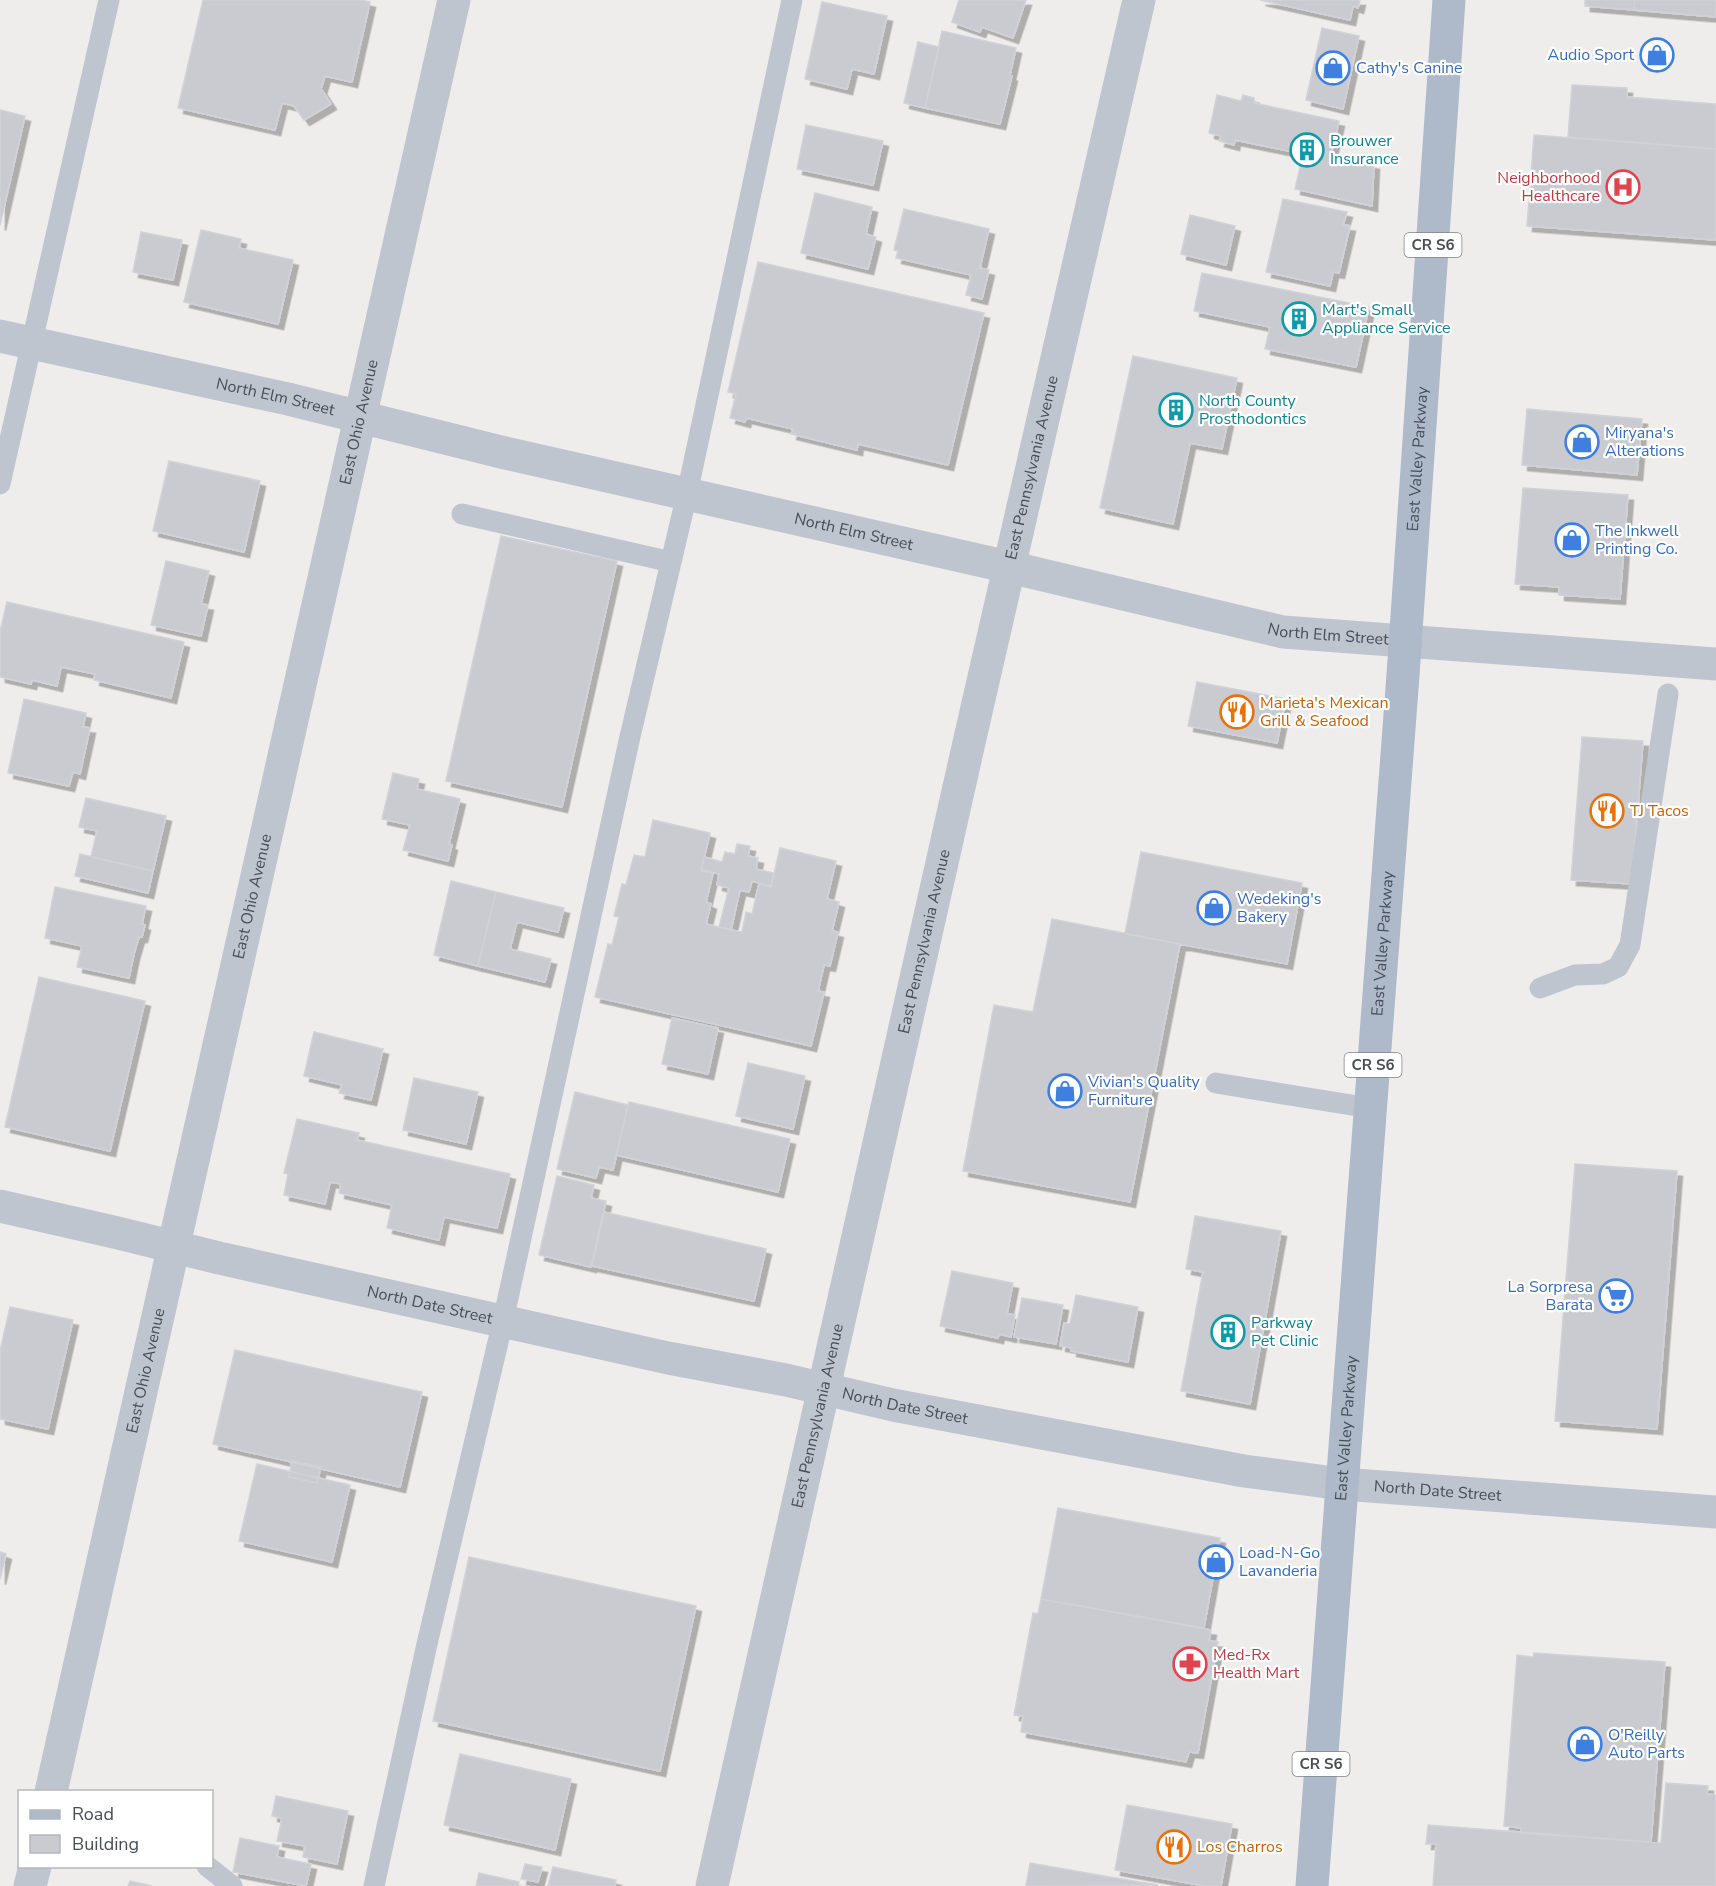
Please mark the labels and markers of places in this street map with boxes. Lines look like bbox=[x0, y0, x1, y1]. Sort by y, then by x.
shop icon: Audio Sport bbox=[1639, 37, 1675, 73]
place label: Audio Sport bbox=[1547, 44, 1634, 66]
shop icon: Cathy's Canine bbox=[1315, 50, 1351, 86]
place label: Cathy's Canine bbox=[1356, 57, 1463, 79]
place label: Brouwer Insurance bbox=[1330, 130, 1399, 170]
building icon: Brouwer Insurance bbox=[1289, 132, 1325, 168]
place label: Neighborhood Healthcare bbox=[1497, 167, 1600, 207]
hospital icon: Neighborhood Healthcare bbox=[1605, 169, 1641, 205]
place label: Mart's Small Appliance Service bbox=[1322, 299, 1450, 339]
building icon: Mart's Small Appliance Service bbox=[1281, 301, 1317, 337]
place label: North County Prosthodontics bbox=[1199, 390, 1306, 430]
building icon: North County Prosthodontics bbox=[1158, 392, 1194, 428]
place label: Miryana's Alterations bbox=[1605, 422, 1684, 462]
shop icon: Miryana's Alterations bbox=[1564, 424, 1600, 460]
place label: The Inkwell Printing Co. bbox=[1595, 520, 1679, 560]
shop icon: The Inkwell Printing Co. bbox=[1554, 522, 1590, 558]
place label: Marieta's Mexican Grill & Seafood bbox=[1260, 692, 1389, 732]
restaurant icon: Marieta's Mexican Grill & Seafood bbox=[1219, 694, 1255, 730]
restaurant icon: TJ Tacos bbox=[1589, 793, 1625, 829]
place label: TJ Tacos bbox=[1630, 800, 1689, 822]
place label: Wedeking's Bakery bbox=[1237, 888, 1321, 928]
shop icon: Wedeking's Bakery bbox=[1196, 890, 1232, 926]
place label: Vivian's Quality Furniture bbox=[1087, 1071, 1200, 1111]
shop icon: Vivian's Quality Furniture bbox=[1047, 1073, 1083, 1109]
place label: La Sorpresa Barata bbox=[1508, 1276, 1593, 1316]
supermarket icon: La Sorpresa Barata bbox=[1598, 1278, 1634, 1314]
place label: Parkway Pet Clinic bbox=[1251, 1312, 1319, 1352]
building icon: Parkway Pet Clinic bbox=[1210, 1314, 1246, 1350]
place label: Load-N-Go Lavanderia bbox=[1239, 1542, 1320, 1582]
shop icon: Load-N-Go Lavanderia bbox=[1198, 1544, 1234, 1580]
place label: Med-Rx Health Mart bbox=[1213, 1644, 1300, 1684]
pharmacy icon: Med-Rx Health Mart bbox=[1172, 1646, 1208, 1682]
place label: O'Reilly Auto Parts bbox=[1608, 1724, 1685, 1764]
shop icon: O'Reilly Auto Parts bbox=[1567, 1726, 1603, 1762]
restaurant icon: Los Charros bbox=[1156, 1829, 1192, 1865]
place label: Los Charros bbox=[1197, 1836, 1283, 1858]

